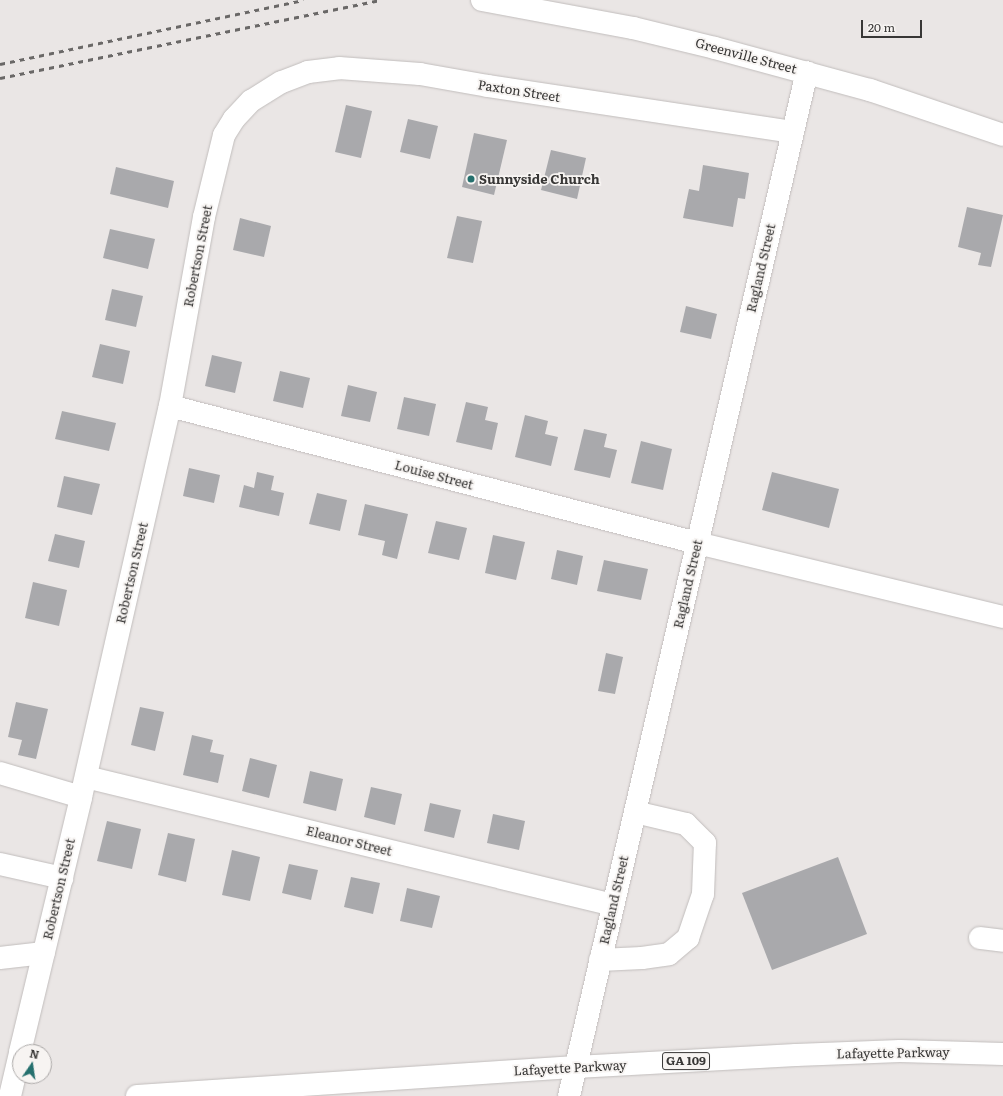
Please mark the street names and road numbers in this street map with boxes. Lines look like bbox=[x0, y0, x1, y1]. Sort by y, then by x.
street label: Greenville Street bbox=[694, 35, 798, 77]
street label: Paxton Street bbox=[477, 77, 561, 105]
street label: Robertson Street bbox=[180, 204, 216, 308]
street label: Ragland Street bbox=[743, 222, 779, 314]
street label: Louise Street bbox=[393, 457, 475, 493]
street label: Robertson Street bbox=[113, 521, 151, 625]
street label: Ragland Street bbox=[670, 538, 706, 630]
street label: Eleanor Street bbox=[304, 823, 394, 859]
street label: Robertson Street bbox=[40, 837, 78, 941]
street label: Ragland Street bbox=[596, 854, 632, 946]
street label: Lafayette Parkway bbox=[836, 1044, 950, 1062]
road number: GA 109 bbox=[662, 1051, 710, 1071]
street label: Lafayette Parkway bbox=[513, 1057, 627, 1079]

